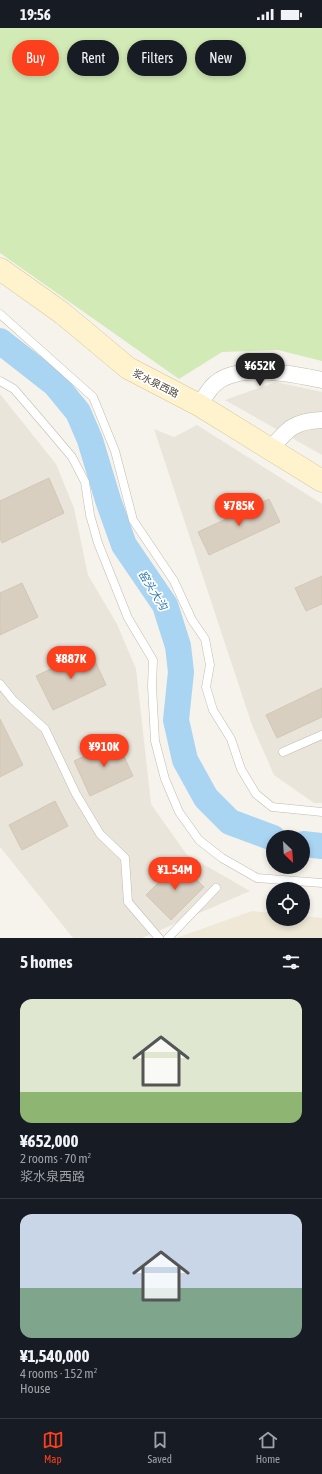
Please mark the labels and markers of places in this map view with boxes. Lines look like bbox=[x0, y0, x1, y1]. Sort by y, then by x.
pin: ¥652K bbox=[232, 353, 288, 387]
pin: ¥785K bbox=[211, 493, 267, 527]
pin: ¥887K bbox=[43, 646, 99, 680]
pin: ¥910K bbox=[76, 734, 132, 768]
pin: ¥1.54M bbox=[142, 857, 208, 891]

